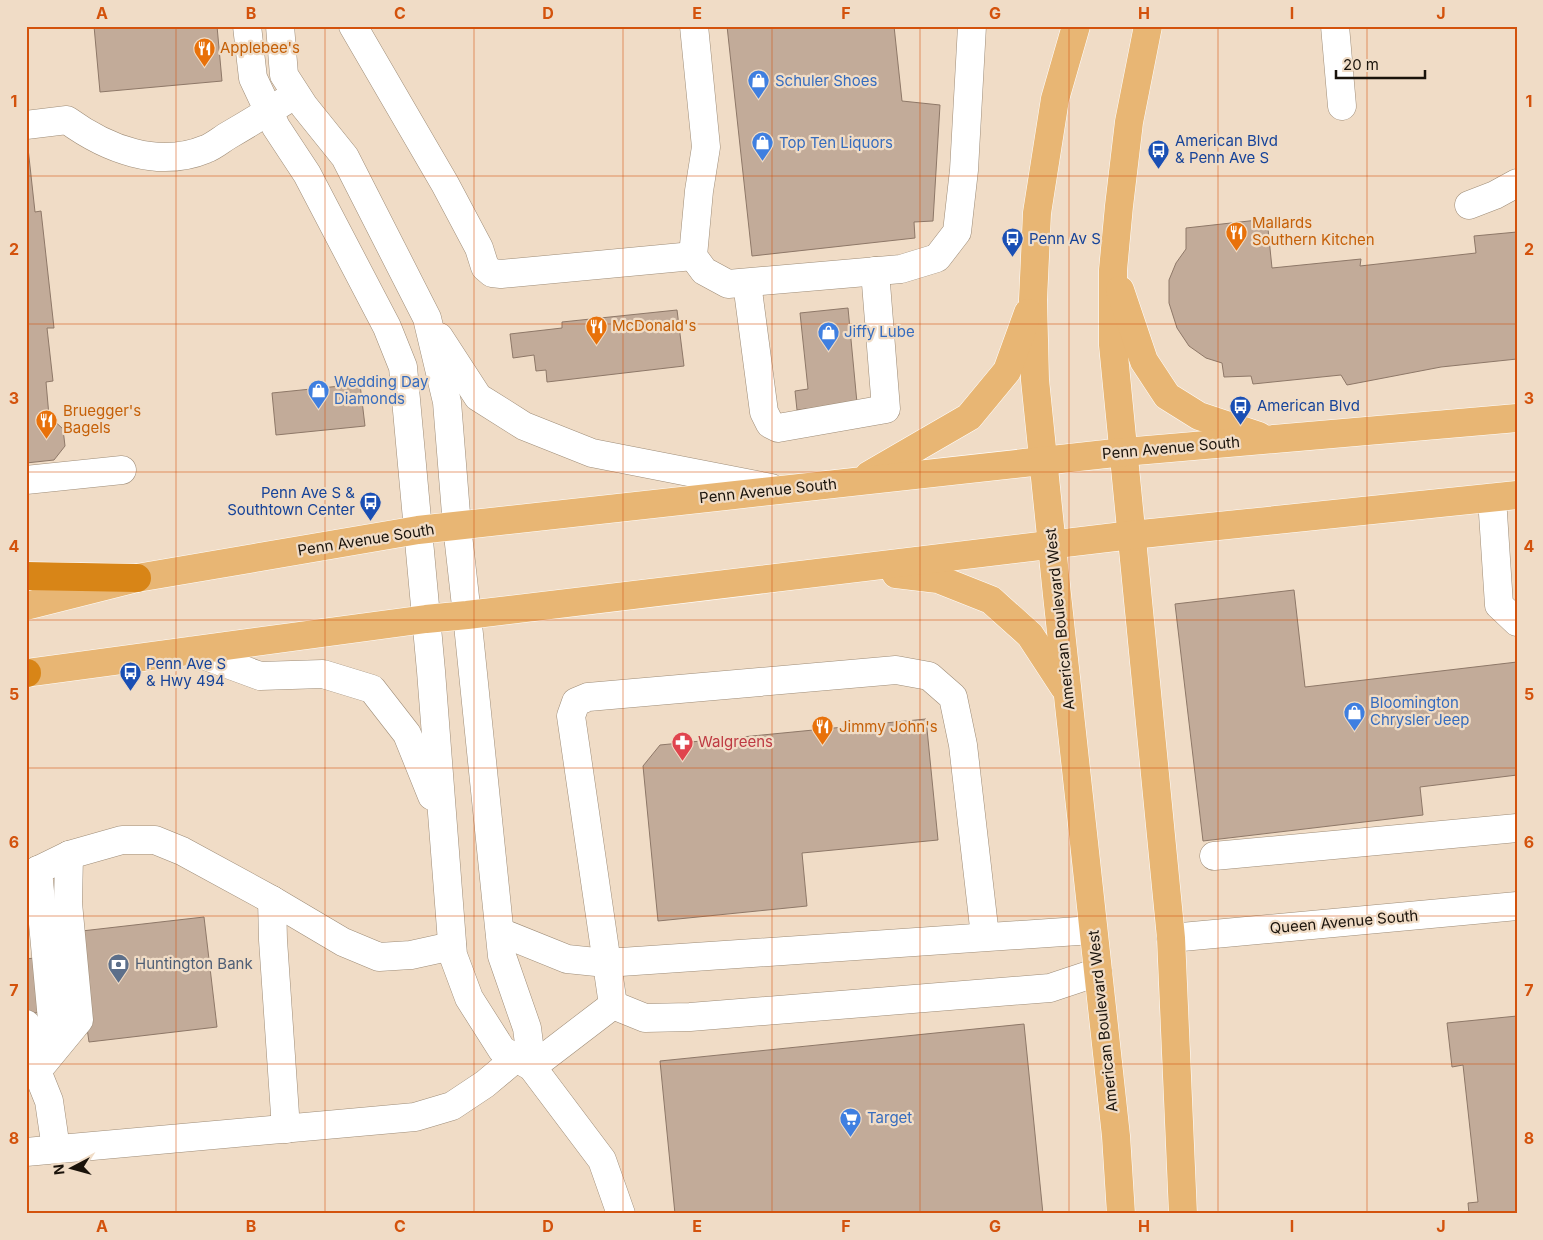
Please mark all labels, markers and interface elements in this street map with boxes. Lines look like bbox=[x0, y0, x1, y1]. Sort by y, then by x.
text: A bbox=[96, 3, 108, 23]
text: B bbox=[246, 3, 256, 23]
text: C bbox=[394, 3, 406, 23]
text: D bbox=[542, 3, 554, 23]
text: E bbox=[692, 3, 702, 23]
text: F bbox=[841, 3, 851, 23]
text: G bbox=[989, 3, 1001, 23]
text: H bbox=[1138, 3, 1150, 23]
text: I bbox=[1290, 3, 1294, 23]
text: J bbox=[1436, 3, 1446, 23]
restaurant icon: Applebee's bbox=[192, 36, 216, 67]
place label: Applebee's bbox=[220, 38, 300, 57]
scale bar bbox=[1336, 48, 1424, 80]
text: 20 m bbox=[1343, 55, 1379, 74]
shop icon: Schuler Shoes bbox=[747, 69, 771, 100]
place label: Schuler Shoes bbox=[775, 71, 877, 90]
text: 1 bbox=[11, 91, 17, 111]
text: 1 bbox=[1526, 91, 1532, 111]
shop icon: Top Ten Liquors bbox=[751, 131, 775, 162]
place label: American Blvd & Penn Ave S bbox=[1175, 131, 1278, 167]
place label: Top Ten Liquors bbox=[779, 133, 893, 152]
bus stop icon: American Blvd & Penn Ave S bbox=[1147, 138, 1171, 169]
place label: Mallards Southern Kitchen bbox=[1252, 213, 1375, 249]
restaurant icon: Mallards Southern Kitchen bbox=[1224, 220, 1248, 251]
bus stop icon: Penn Av S bbox=[1001, 227, 1025, 258]
place label: Penn Av S bbox=[1029, 229, 1101, 248]
text: 2 bbox=[9, 239, 19, 259]
text: 2 bbox=[1524, 239, 1534, 259]
restaurant icon: McDonald's bbox=[584, 314, 608, 345]
place label: McDonald's bbox=[612, 316, 697, 335]
shop icon: Jiffy Lube bbox=[816, 320, 840, 351]
place label: Jiffy Lube bbox=[844, 322, 915, 341]
place label: Wedding Day Diamonds bbox=[334, 372, 429, 408]
shop icon: Wedding Day Diamonds bbox=[306, 379, 330, 410]
text: 3 bbox=[9, 388, 19, 408]
text: 3 bbox=[1524, 388, 1534, 408]
bus stop icon: American Blvd bbox=[1229, 394, 1253, 425]
place label: American Blvd bbox=[1257, 396, 1360, 415]
place label: Bruegger's Bagels bbox=[63, 401, 141, 437]
restaurant icon: Bruegger's Bagels bbox=[35, 408, 59, 439]
street label: Penn Avenue South bbox=[1101, 432, 1241, 463]
street label: Penn Avenue South bbox=[698, 474, 838, 507]
place label: Penn Ave S & Southtown Center bbox=[227, 483, 355, 519]
bus stop icon: Penn Ave S & Southtown Center bbox=[359, 490, 383, 521]
street label: Penn Avenue South bbox=[296, 519, 436, 560]
street label: American Boulevard West bbox=[1040, 527, 1079, 711]
text: 4 bbox=[9, 536, 20, 556]
text: 4 bbox=[1524, 536, 1535, 556]
place label: Penn Ave S & Hwy 494 bbox=[146, 654, 226, 690]
bus stop icon: Penn Ave S & Hwy 494 bbox=[118, 661, 142, 692]
text: 5 bbox=[9, 684, 19, 704]
text: 5 bbox=[1524, 684, 1534, 704]
place label: Bloomington Chrysler Jeep bbox=[1370, 693, 1470, 729]
shop icon: Bloomington Chrysler Jeep bbox=[1342, 700, 1366, 731]
restaurant icon: Jimmy John's bbox=[811, 715, 835, 746]
place label: Jimmy John's bbox=[839, 717, 938, 736]
pharmacy icon: Walgreens bbox=[670, 730, 694, 761]
place label: Walgreens bbox=[698, 732, 773, 751]
text: 6 bbox=[9, 832, 19, 852]
text: 6 bbox=[1524, 832, 1534, 852]
street label: Queen Avenue South bbox=[1269, 906, 1419, 937]
street label: American Boulevard West bbox=[1083, 929, 1122, 1113]
bank icon: Huntington Bank bbox=[107, 952, 131, 983]
place label: Huntington Bank bbox=[135, 954, 253, 973]
text: 7 bbox=[9, 980, 19, 1000]
text: 7 bbox=[1524, 980, 1534, 1000]
supermarket icon: Target bbox=[839, 1106, 863, 1137]
place label: Target bbox=[867, 1108, 912, 1127]
text: 8 bbox=[9, 1128, 19, 1148]
text: 8 bbox=[1524, 1128, 1534, 1148]
north arrow bbox=[48, 1142, 98, 1192]
text: N bbox=[50, 1163, 68, 1176]
text: A bbox=[96, 1216, 108, 1236]
text: B bbox=[246, 1216, 256, 1236]
text: C bbox=[394, 1216, 406, 1236]
text: D bbox=[542, 1216, 554, 1236]
text: E bbox=[692, 1216, 702, 1236]
text: F bbox=[841, 1216, 851, 1236]
text: G bbox=[989, 1216, 1001, 1236]
text: H bbox=[1138, 1216, 1150, 1236]
text: I bbox=[1290, 1216, 1294, 1236]
text: J bbox=[1436, 1216, 1446, 1236]

